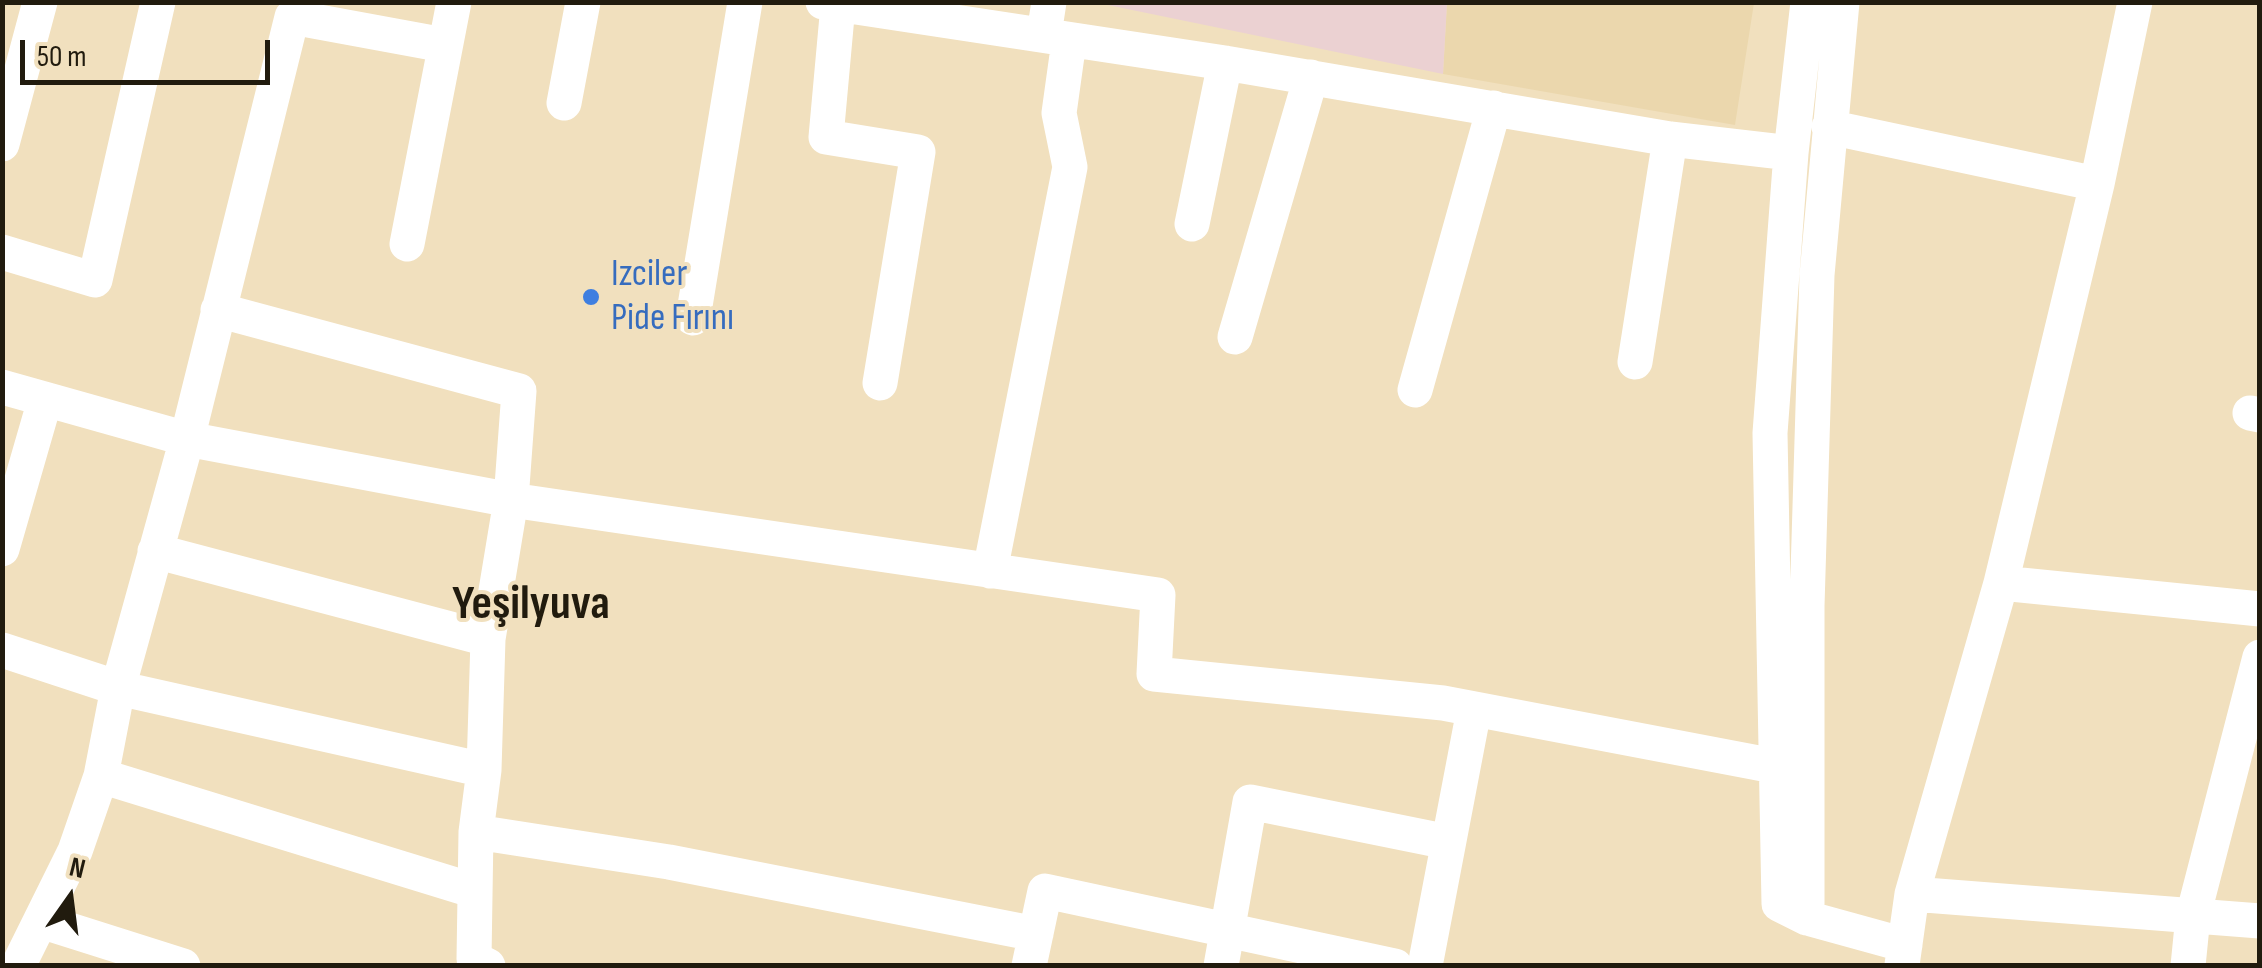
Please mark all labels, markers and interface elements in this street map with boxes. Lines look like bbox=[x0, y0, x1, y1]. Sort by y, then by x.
scale bar bbox=[25, 20, 275, 82]
text: 50 m bbox=[37, 39, 86, 75]
place label: Izciler Pide Fırını bbox=[611, 252, 734, 342]
marker: Izciler Pide Fırını bbox=[580, 286, 602, 308]
district label: Yeşilyuva bbox=[452, 577, 610, 635]
north arrow bbox=[20, 848, 120, 948]
text: N bbox=[66, 851, 89, 886]

